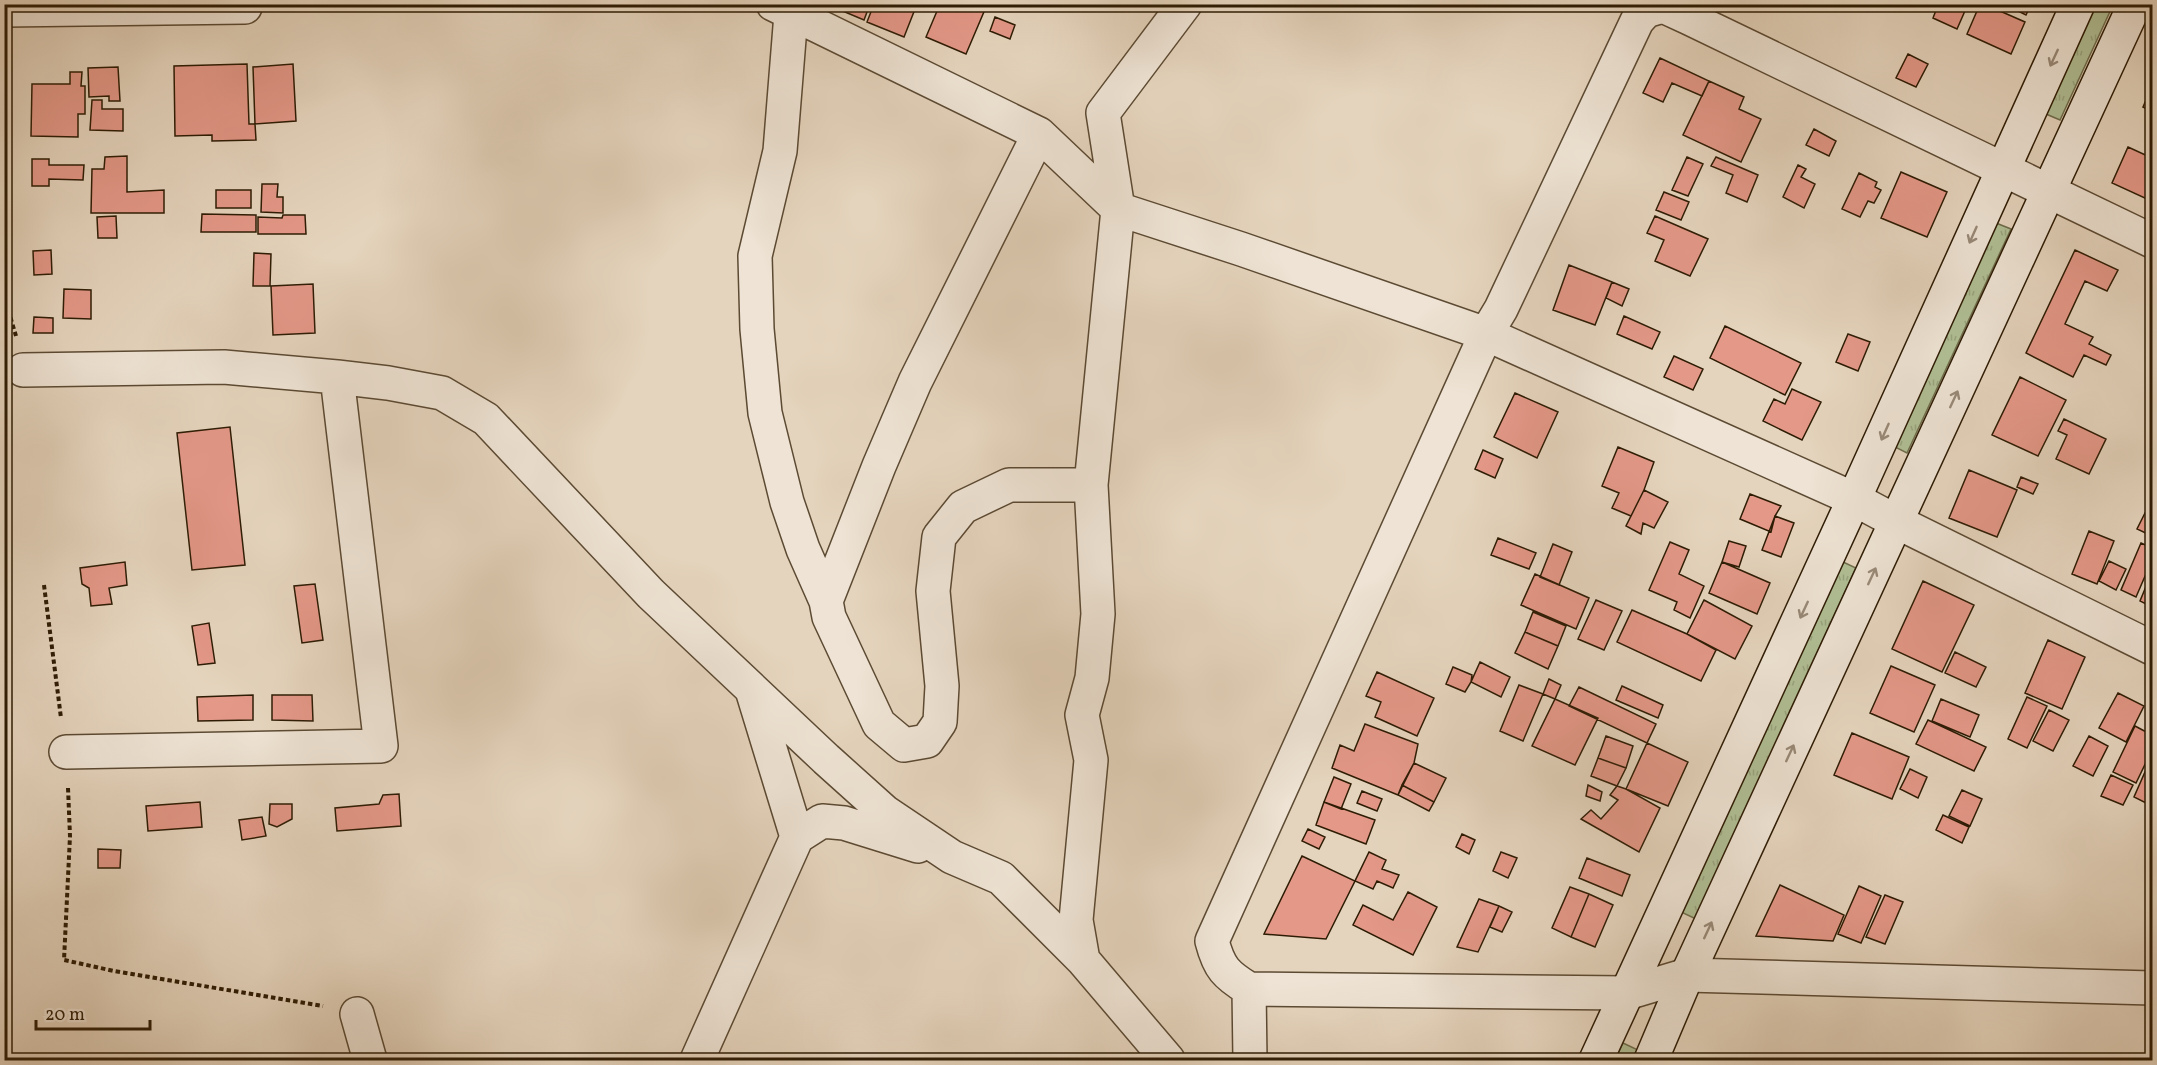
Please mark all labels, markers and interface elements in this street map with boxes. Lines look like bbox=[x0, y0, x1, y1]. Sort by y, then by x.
one-way arrow bbox=[2047, 48, 2059, 66]
one-way arrow bbox=[1967, 226, 1978, 244]
one-way arrow bbox=[1949, 390, 1960, 408]
one-way arrow bbox=[1878, 423, 1890, 441]
one-way arrow bbox=[1867, 568, 1879, 586]
one-way arrow bbox=[1797, 600, 1809, 618]
one-way arrow bbox=[1785, 745, 1797, 763]
one-way arrow bbox=[1703, 922, 1715, 940]
scale bar bbox=[36, 993, 150, 1031]
text: 20 m bbox=[45, 1003, 85, 1028]

